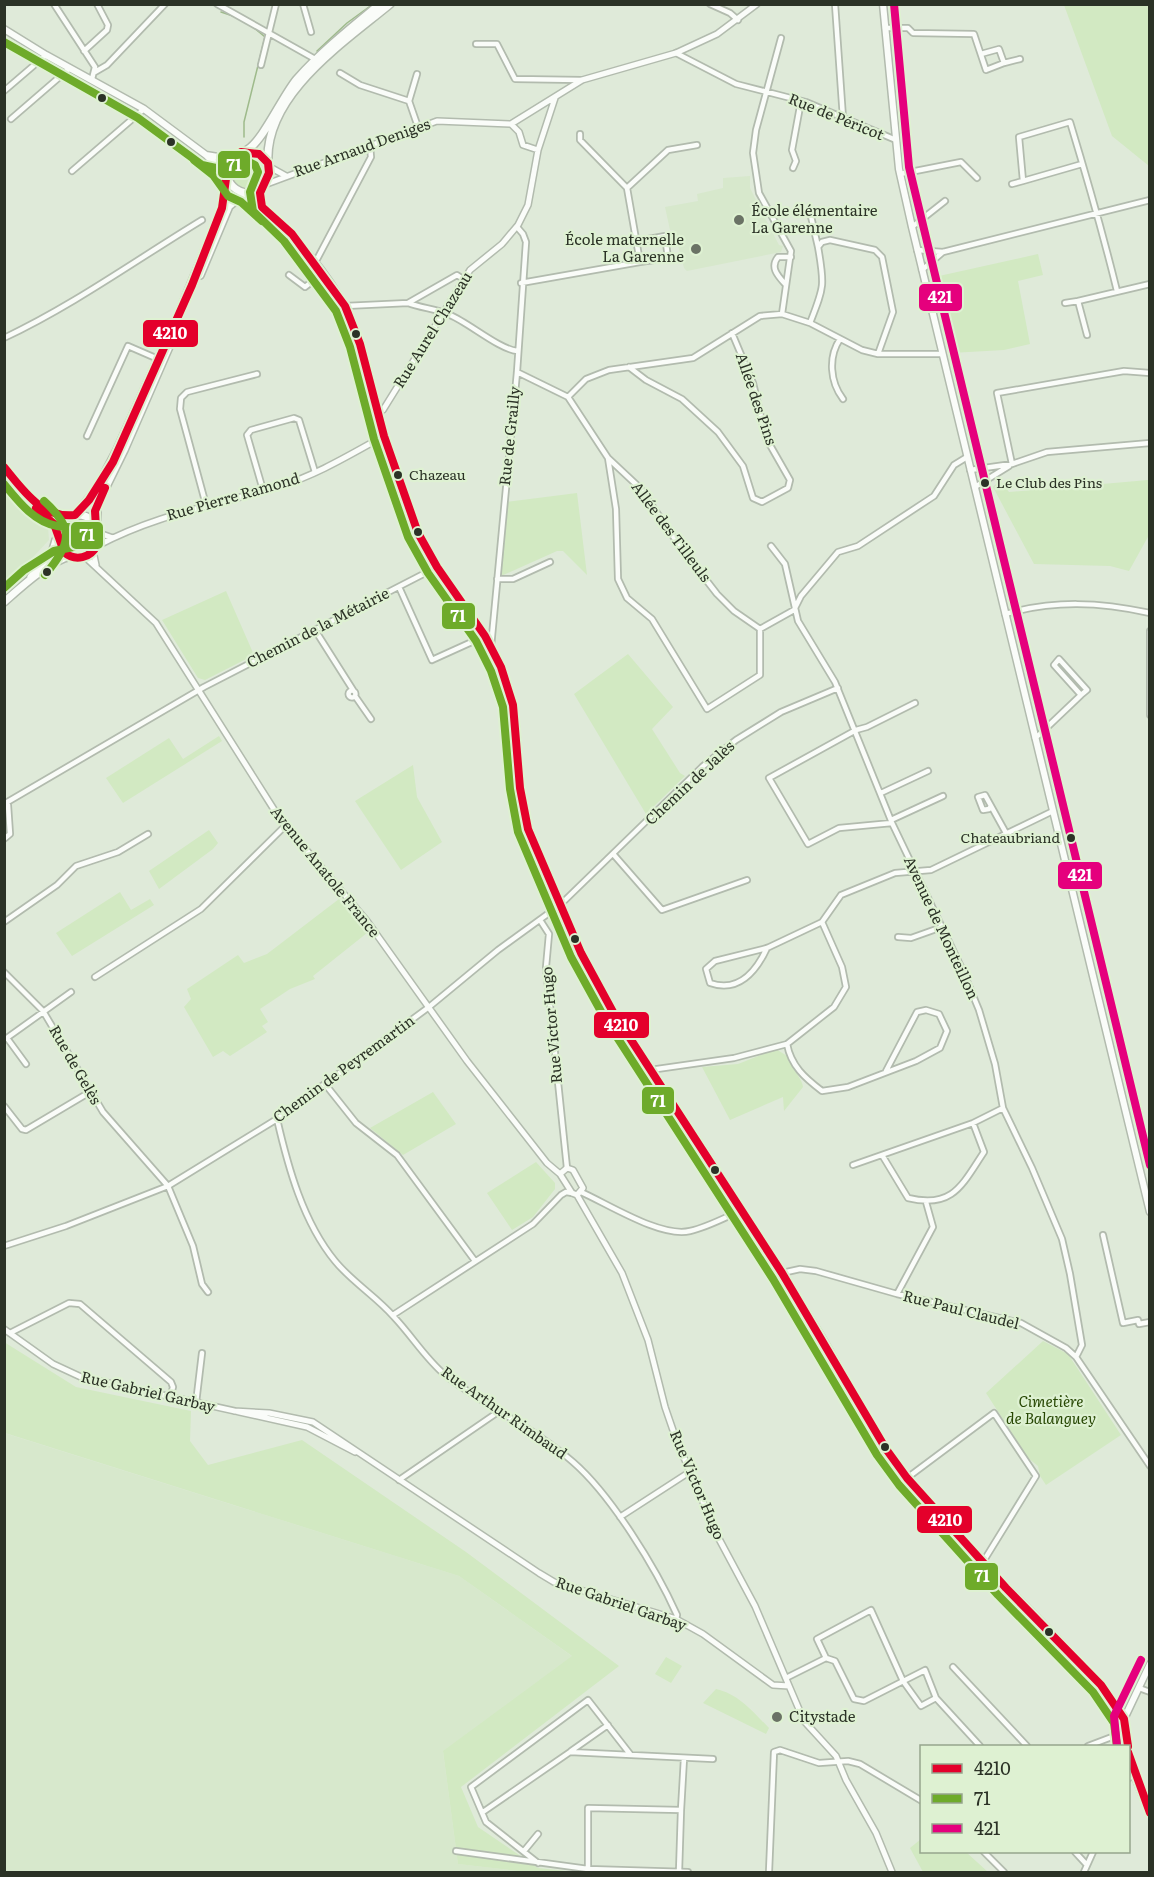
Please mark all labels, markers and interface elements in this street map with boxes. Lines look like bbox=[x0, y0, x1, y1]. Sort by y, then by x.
street label: Rue de Péricot bbox=[785, 86, 888, 145]
unlabelled marker bbox=[96, 92, 108, 104]
street label: Rue Arnaud Deniges bbox=[290, 111, 433, 182]
unlabelled marker bbox=[165, 136, 177, 148]
line badge: 71 bbox=[217, 150, 251, 179]
text: 71 bbox=[226, 152, 242, 176]
place label: École élémentaire La Garenne bbox=[751, 198, 878, 238]
marker: École élémentaire La Garenne bbox=[732, 213, 746, 227]
place label: École maternelle La Garenne bbox=[565, 227, 684, 267]
marker: École maternelle La Garenne bbox=[689, 242, 703, 256]
street label: Rue Aurel Chazeau bbox=[387, 266, 477, 392]
line badge: 421 bbox=[918, 283, 963, 312]
text: 421 bbox=[928, 284, 953, 308]
line badge: 4210 bbox=[142, 319, 199, 348]
text: 4210 bbox=[153, 320, 187, 344]
unlabelled marker bbox=[350, 328, 362, 340]
street label: Allée des Pins bbox=[731, 349, 784, 448]
street label: Rue de Grailly bbox=[492, 385, 525, 487]
place label: Chazeau bbox=[409, 464, 466, 484]
street label: Rue Pierre Ramond bbox=[163, 466, 302, 526]
marker: Chazeau bbox=[392, 469, 404, 481]
place label: Le Club des Pins bbox=[996, 472, 1102, 492]
street label: Allée des Tilleuls bbox=[627, 476, 718, 586]
marker: Le Club des Pins bbox=[979, 477, 991, 489]
line badge: 71 bbox=[70, 521, 104, 550]
text: 71 bbox=[79, 522, 95, 546]
unlabelled marker bbox=[412, 526, 424, 538]
unlabelled marker bbox=[41, 566, 53, 578]
street label: Chemin de la Métairie bbox=[242, 581, 393, 673]
line badge: 71 bbox=[441, 602, 476, 630]
text: 71 bbox=[450, 603, 466, 627]
street label: Chemin de Jalès bbox=[639, 734, 739, 830]
street label: Avenue Anatole France bbox=[266, 800, 387, 942]
place label: Chateaubriand bbox=[961, 827, 1060, 847]
marker: Chateaubriand bbox=[1065, 832, 1077, 844]
street label: Avenue de Monteillon bbox=[899, 852, 986, 1003]
line badge: 421 bbox=[1057, 861, 1103, 890]
text: 421 bbox=[1068, 862, 1093, 886]
unlabelled marker bbox=[569, 933, 581, 945]
street label: Rue Victor Hugo bbox=[534, 966, 567, 1085]
street label: Chemin de Peyremartin bbox=[267, 1008, 419, 1127]
line badge: 4210 bbox=[593, 1011, 650, 1039]
text: 4210 bbox=[604, 1012, 638, 1036]
street label: Rue de Gelès bbox=[44, 1020, 108, 1108]
line badge: 71 bbox=[641, 1086, 675, 1115]
text: 71 bbox=[650, 1088, 666, 1112]
unlabelled marker bbox=[709, 1164, 721, 1176]
street label: Rue Paul Claudel bbox=[901, 1283, 1022, 1334]
street label: Rue Arthur Rimbaud bbox=[437, 1360, 572, 1464]
street label: Rue Gabriel Garbay bbox=[79, 1364, 218, 1417]
park label: Cimetière de Balanguey bbox=[1006, 1389, 1096, 1429]
street label: Rue Victor Hugo bbox=[665, 1426, 732, 1543]
unlabelled marker bbox=[879, 1441, 891, 1453]
line badge: 4210 bbox=[916, 1505, 973, 1534]
text: 4210 bbox=[928, 1507, 962, 1531]
line badge: 71 bbox=[964, 1562, 999, 1591]
text: 71 bbox=[974, 1563, 990, 1587]
street label: Rue Gabriel Garbay bbox=[553, 1569, 690, 1636]
unlabelled marker bbox=[1043, 1626, 1055, 1638]
place label: Citystade bbox=[789, 1704, 856, 1727]
marker: Citystade bbox=[770, 1710, 784, 1724]
legend bbox=[920, 1745, 1130, 1853]
text: 4210 bbox=[974, 1754, 1011, 1781]
text: 71 bbox=[974, 1784, 990, 1811]
text: 421 bbox=[974, 1814, 1000, 1841]

